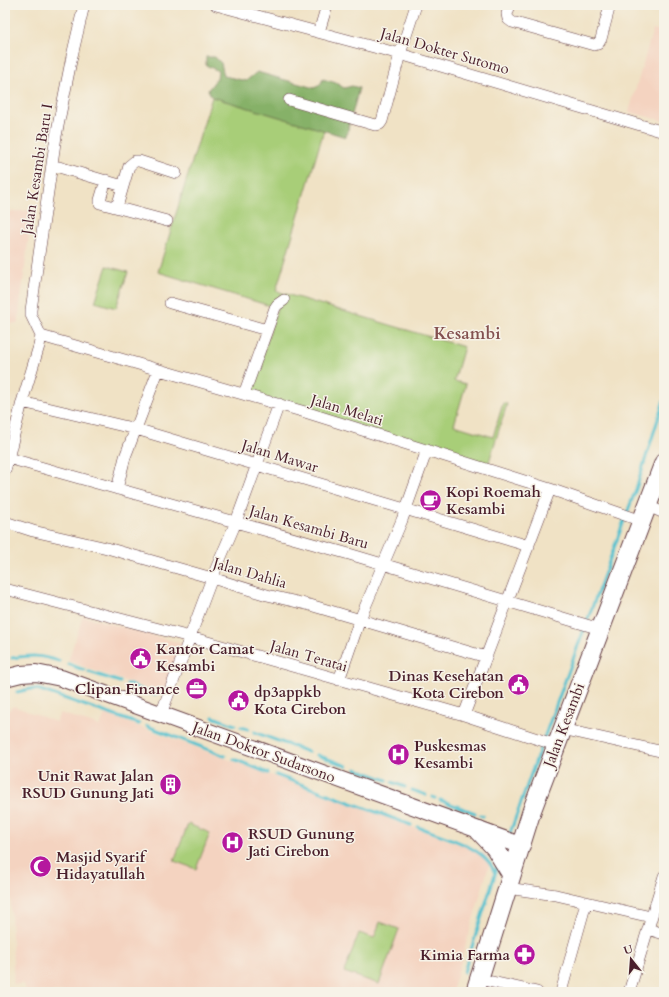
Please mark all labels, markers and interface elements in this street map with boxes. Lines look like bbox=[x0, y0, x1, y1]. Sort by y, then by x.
street label: Jalan Dokter Sutomo bbox=[376, 22, 512, 79]
street label: Jalan Kesambi Baru I bbox=[16, 102, 57, 238]
district label: Kesambi bbox=[433, 322, 501, 345]
street label: Jalan Melati bbox=[306, 389, 386, 430]
street label: Jalan Mawar bbox=[237, 434, 321, 477]
place label: Kopi Roemah Kesambi bbox=[446, 482, 541, 519]
cafe icon: Kopi Roemah Kesambi bbox=[417, 488, 443, 514]
street label: Jalan Kesambi Baru bbox=[245, 500, 371, 554]
street label: Jalan Dahlia bbox=[209, 552, 290, 593]
street label: Jalan Teratai bbox=[266, 635, 350, 677]
place label: Kantor Camat Kesambi bbox=[156, 639, 255, 676]
public building icon: Kantor Camat Kesambi bbox=[128, 645, 154, 671]
place label: Dinas Kesehatan Kota Cirebon bbox=[389, 666, 504, 703]
public building icon: Dinas Kesehatan Kota Cirebon bbox=[506, 672, 532, 698]
office icon: Clipan Finance bbox=[183, 676, 209, 702]
place label: Clipan Finance bbox=[75, 679, 180, 699]
street label: Jalan Kesambi bbox=[538, 680, 589, 772]
place label: dp3appkb Kota Cirebon bbox=[254, 682, 346, 719]
public building icon: dp3appkb Kota Cirebon bbox=[225, 688, 251, 714]
street label: Jalan Doktor Sudarsono bbox=[188, 716, 338, 787]
place label: Puskesmas Kesambi bbox=[414, 736, 486, 773]
hospital icon: Puskesmas Kesambi bbox=[386, 742, 412, 768]
place label: Unit Rawat Jalan RSUD Gunung Jati bbox=[22, 766, 154, 803]
building icon: Unit Rawat Jalan RSUD Gunung Jati bbox=[157, 772, 183, 798]
place label: RSUD Gunung Jati Cirebon bbox=[246, 824, 354, 861]
hospital icon: RSUD Gunung Jati Cirebon bbox=[220, 830, 246, 856]
place label: Masjid Syarif Hidayatullah bbox=[56, 847, 148, 884]
mosque icon: Masjid Syarif Hidayatullah bbox=[28, 853, 54, 879]
north arrow bbox=[611, 939, 651, 979]
text: U bbox=[622, 941, 635, 958]
pharmacy icon: Kimia Farma bbox=[512, 942, 538, 968]
place label: Kimia Farma bbox=[420, 945, 511, 965]

